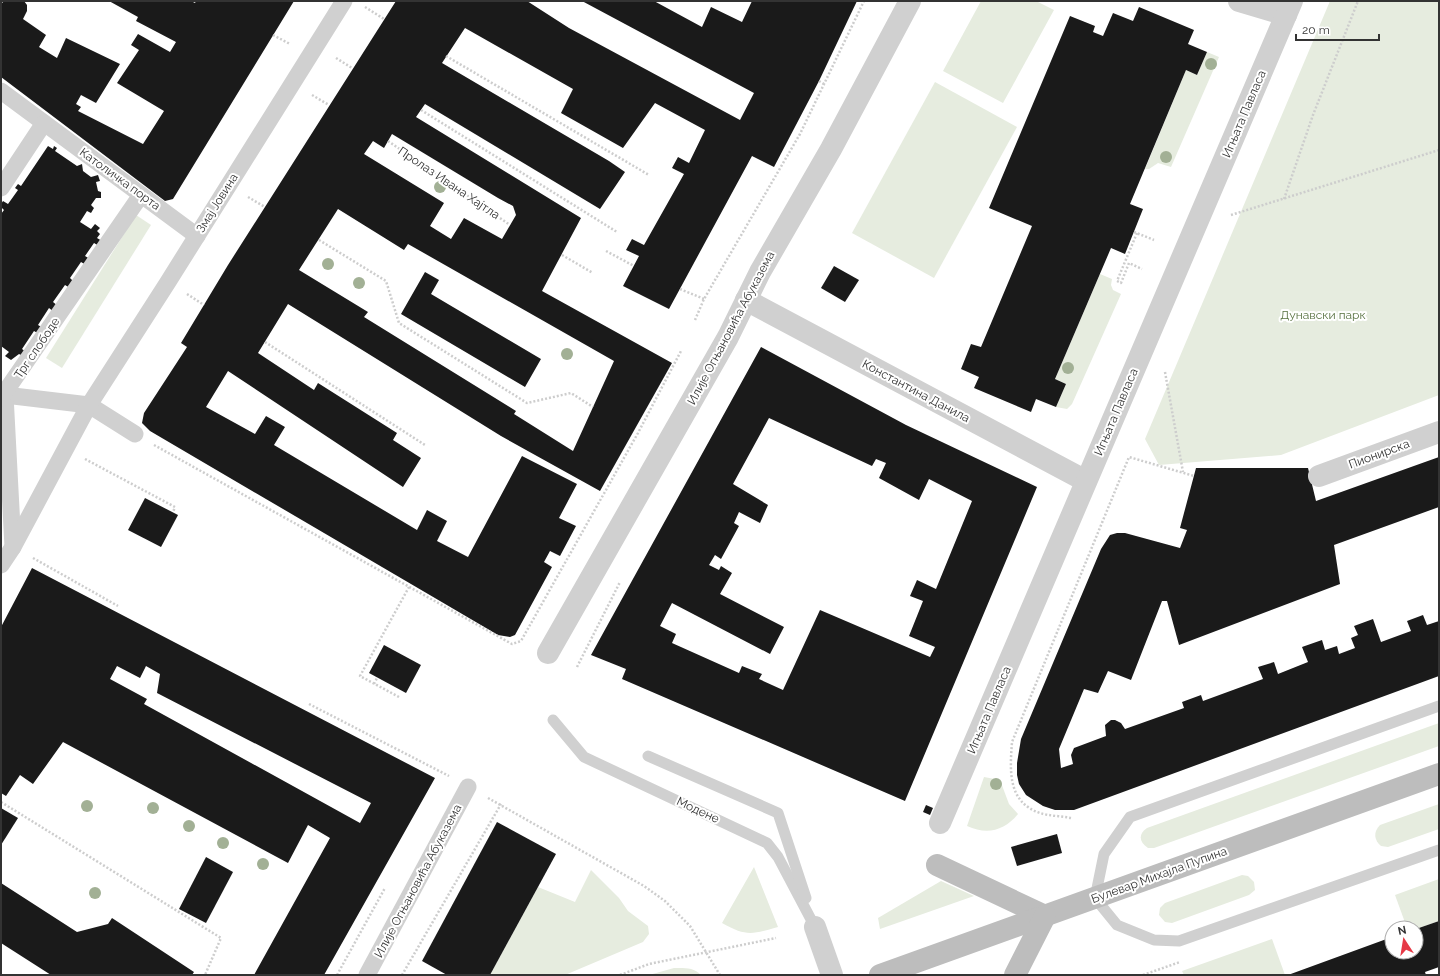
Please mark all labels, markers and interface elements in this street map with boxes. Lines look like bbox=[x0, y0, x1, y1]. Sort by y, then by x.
scale bar bbox=[1296, 16, 1379, 42]
text: 20 m bbox=[1302, 23, 1330, 37]
street label: Игњата Павласа bbox=[1219, 68, 1269, 160]
street label: Пролаз Ивана Хајтла bbox=[396, 144, 502, 222]
street label: Католичка порта bbox=[77, 145, 163, 213]
street label: Змај Јовина bbox=[193, 171, 241, 235]
street label: Илије Огњановића Абуказема bbox=[685, 249, 777, 407]
park label: Дунавски парк bbox=[1280, 308, 1366, 322]
street label: Трг слободе bbox=[11, 315, 63, 381]
street label: Константина Данила bbox=[860, 357, 972, 425]
street label: Игњата Павласа bbox=[1091, 366, 1141, 458]
street label: Пионирска bbox=[1347, 437, 1411, 471]
street label: Игњата Павласа bbox=[964, 664, 1014, 756]
street label: Модене bbox=[674, 794, 722, 826]
street label: Илије Огњановића Абуказема bbox=[372, 802, 464, 960]
street label: Булевар Михајла Пупина bbox=[1089, 844, 1229, 906]
north arrow bbox=[1384, 920, 1424, 960]
text: N bbox=[1397, 923, 1407, 938]

